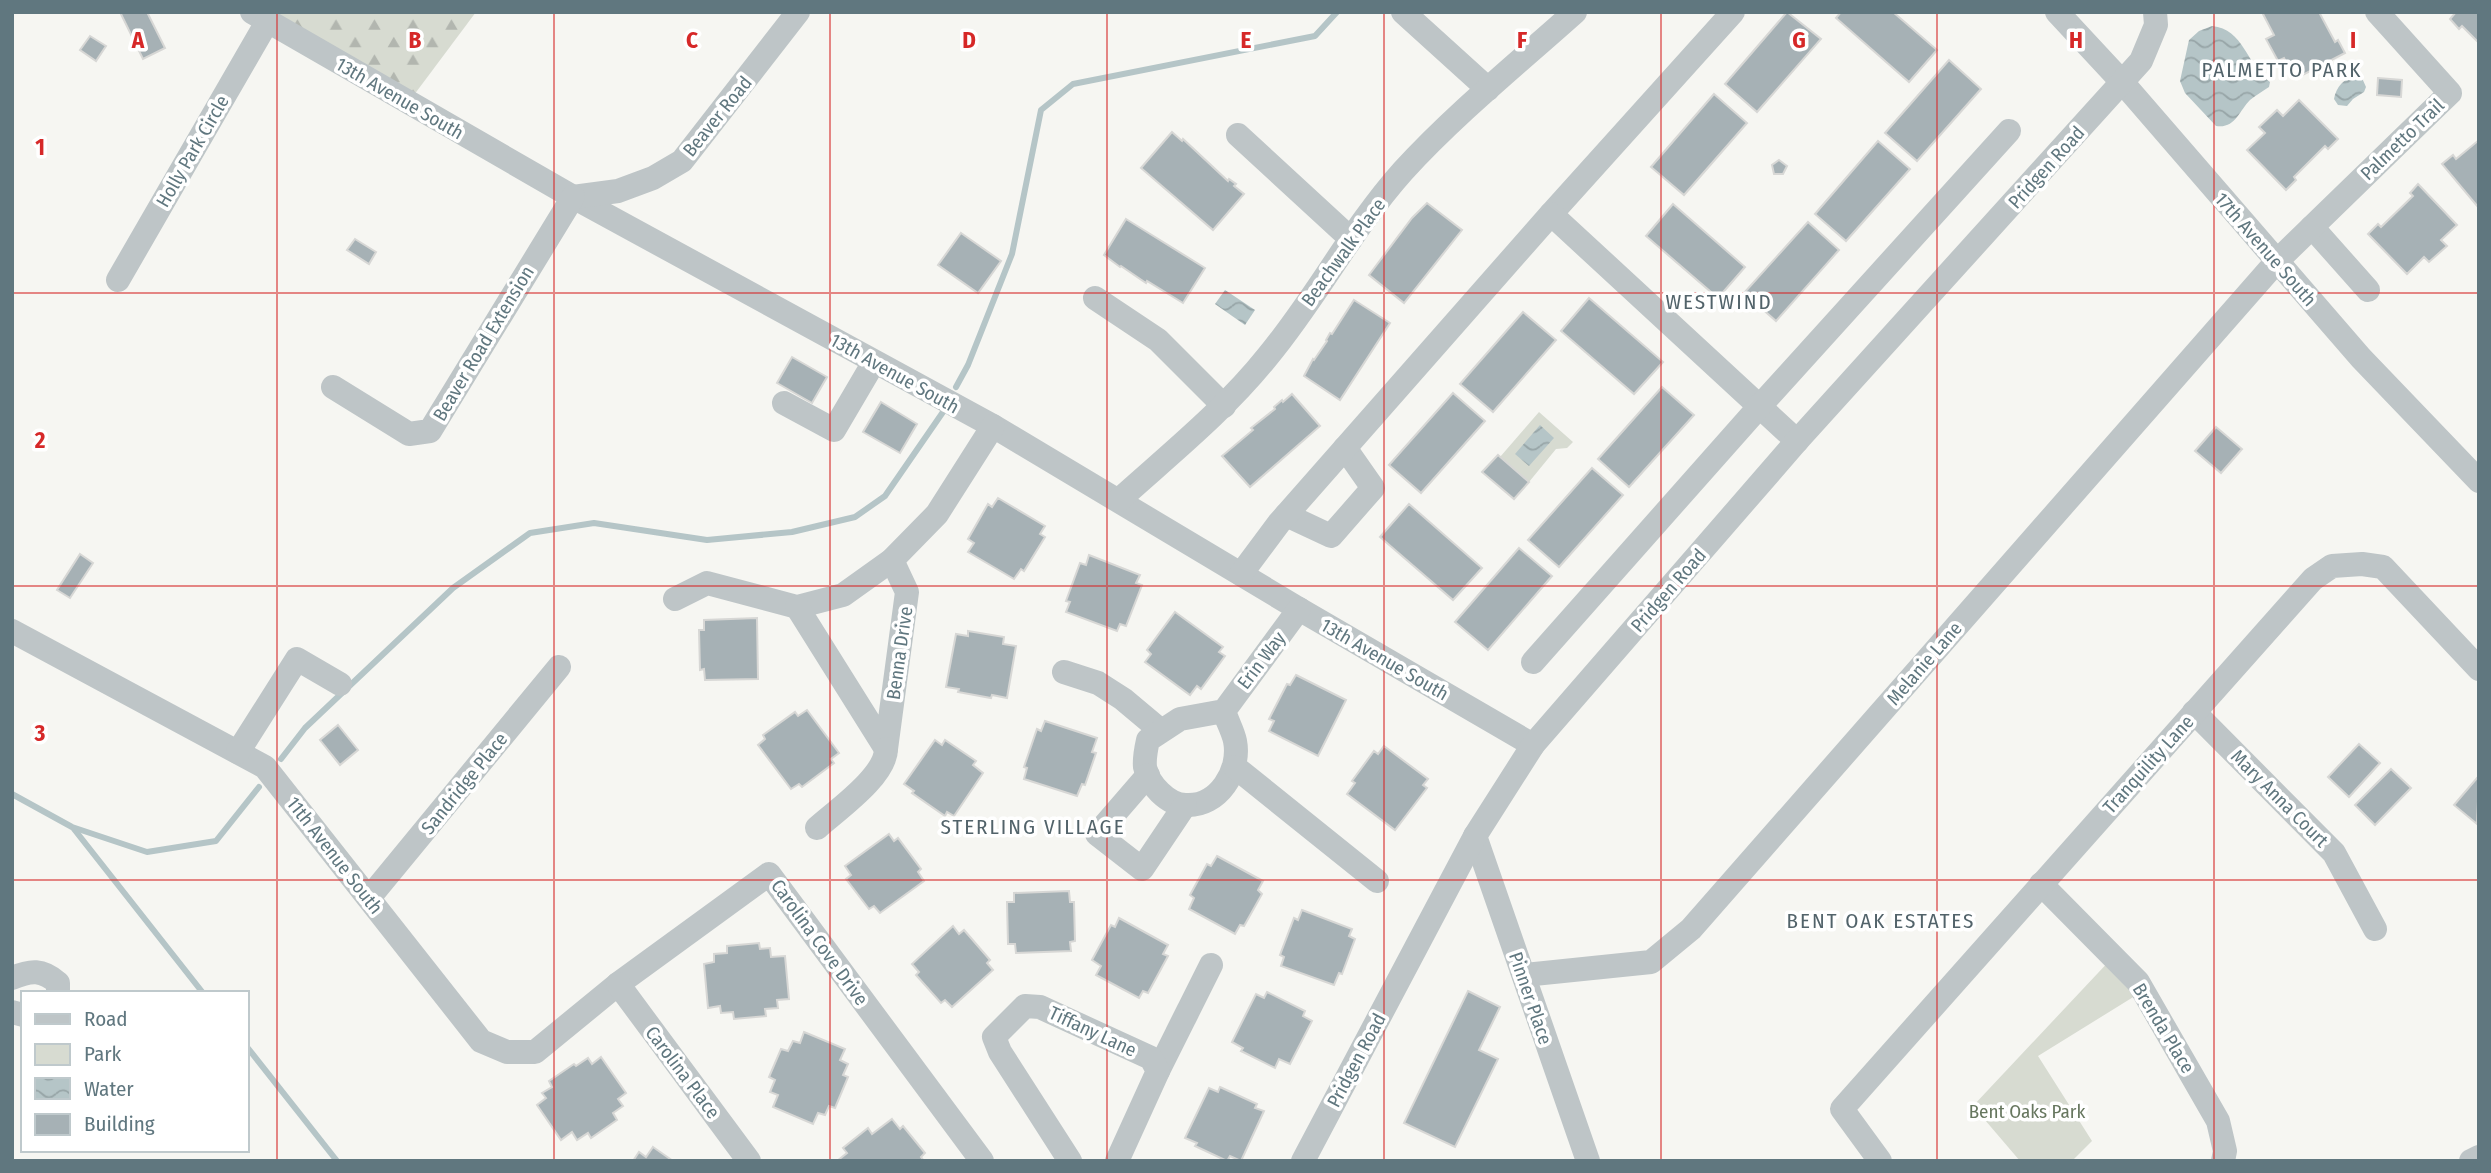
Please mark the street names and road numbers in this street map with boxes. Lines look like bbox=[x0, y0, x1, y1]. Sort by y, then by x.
street label: 13th Avenue South bbox=[332, 53, 468, 144]
street label: Beaver Road bbox=[678, 71, 757, 161]
street label: Holly Park Circle bbox=[151, 91, 234, 211]
street label: Palmetto Trail bbox=[2356, 94, 2449, 185]
street label: Pridgen Road bbox=[2003, 121, 2089, 213]
street label: 17th Avenue South bbox=[2210, 188, 2321, 311]
street label: Beachwalk Place bbox=[1297, 194, 1390, 311]
street label: Beaver Road Extension bbox=[428, 262, 539, 425]
street label: 13th Avenue South bbox=[826, 329, 963, 418]
street label: Pridgen Road bbox=[1626, 544, 1711, 637]
street label: Benna Drive bbox=[882, 605, 917, 701]
street label: 13th Avenue South bbox=[1317, 614, 1453, 705]
street label: Melanie Lane bbox=[1882, 617, 1967, 710]
street label: Erin Way bbox=[1232, 627, 1291, 693]
street label: Tranquility Lane bbox=[2098, 710, 2199, 818]
street label: Sandridge Place bbox=[416, 728, 512, 839]
street label: Mary Anna Court bbox=[2226, 745, 2334, 852]
street label: 11th Avenue South bbox=[282, 792, 388, 918]
street label: Carolina Cove Drive bbox=[766, 875, 873, 1010]
street label: Pinner Place bbox=[1504, 949, 1557, 1047]
street label: Brenda Place bbox=[2128, 979, 2199, 1077]
street label: Tiffany Lane bbox=[1045, 1001, 1140, 1062]
street label: Pridgen Road bbox=[1322, 1009, 1391, 1111]
street label: Carolina Place bbox=[640, 1022, 725, 1123]

